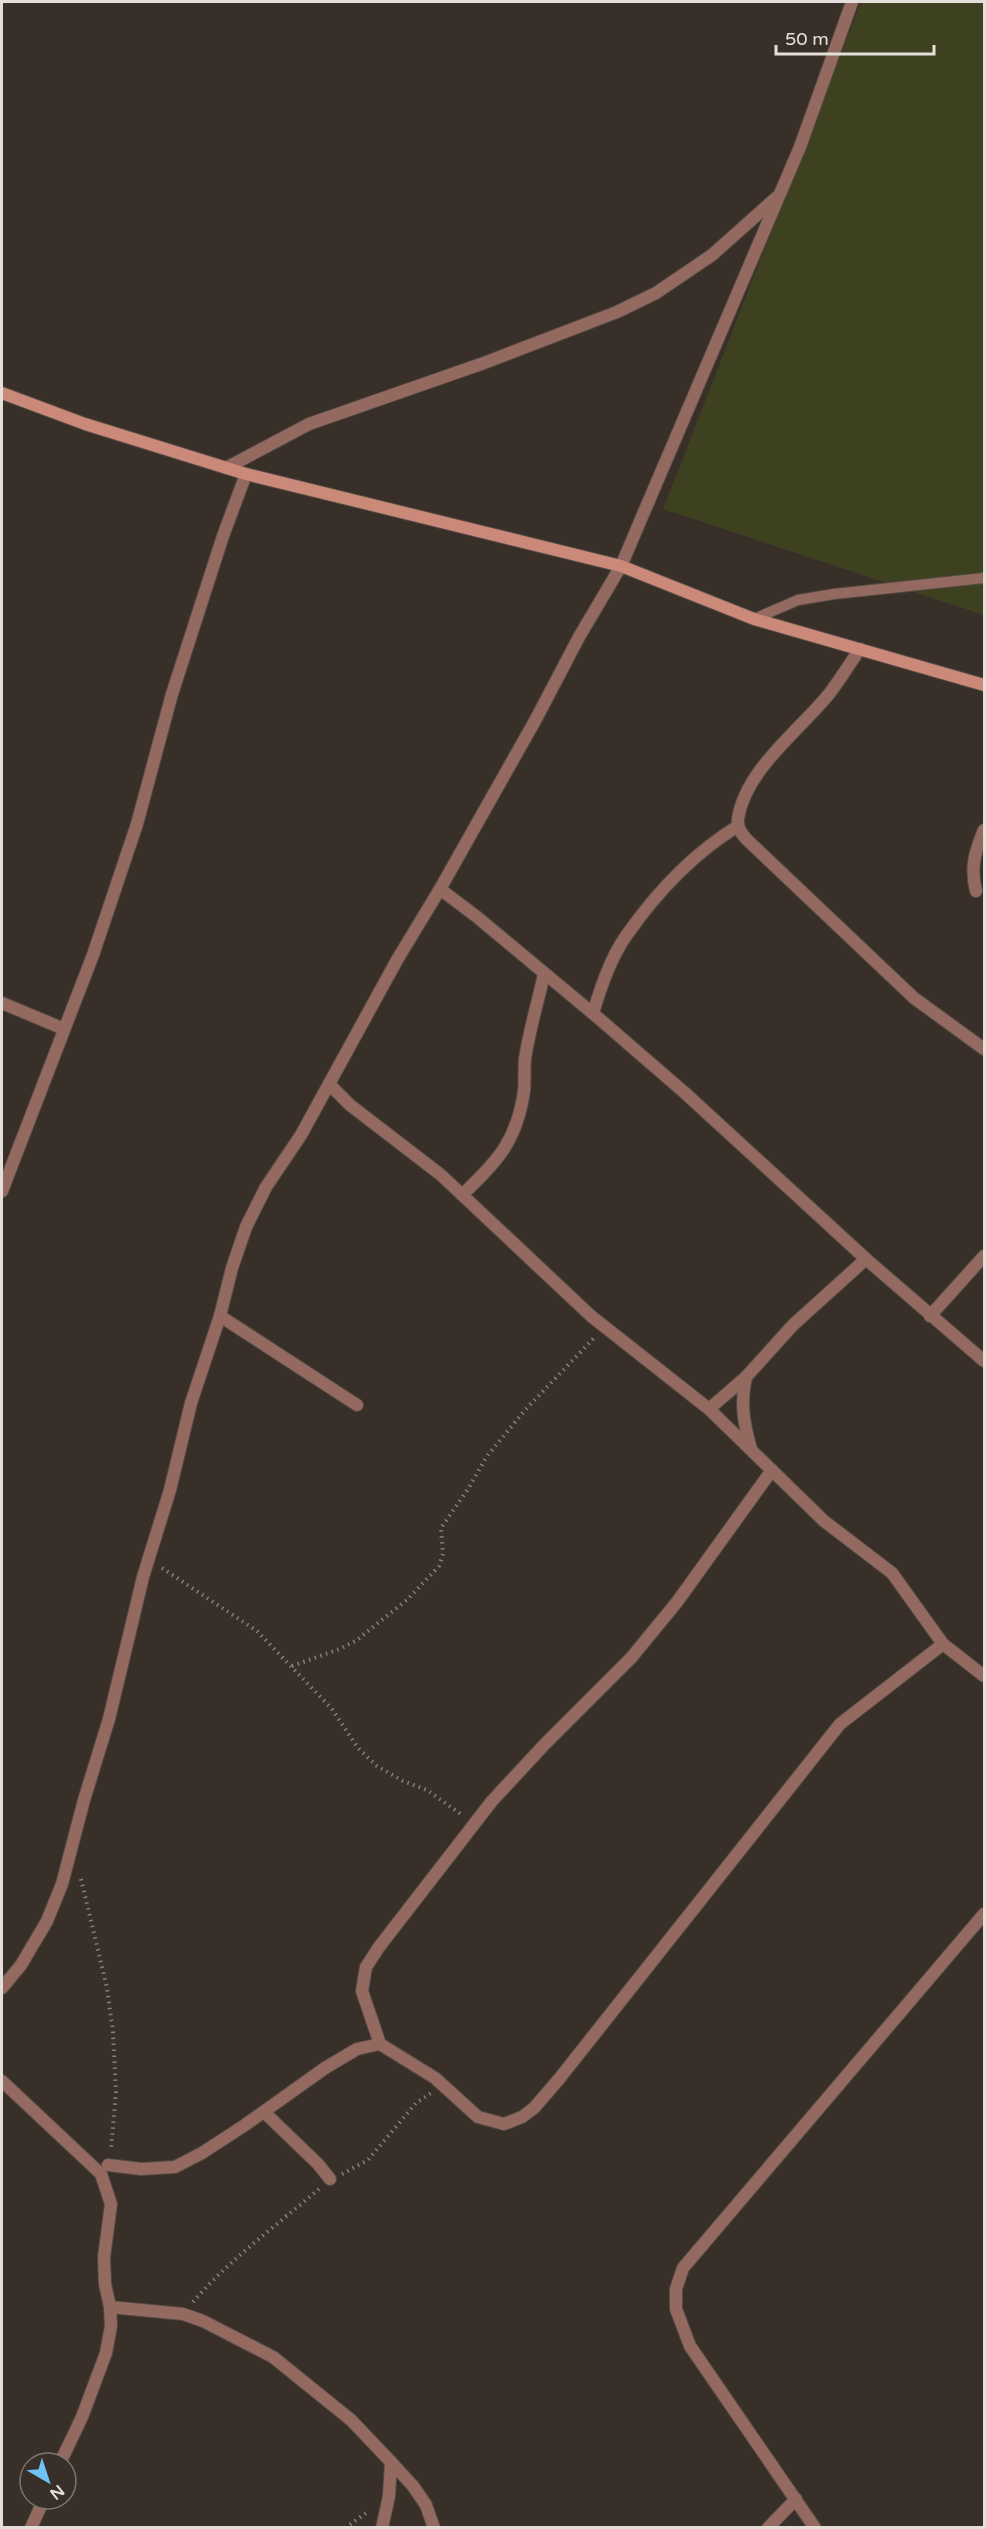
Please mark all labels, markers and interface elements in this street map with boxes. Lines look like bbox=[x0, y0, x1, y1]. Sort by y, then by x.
scale bar bbox=[776, 18, 934, 56]
text: 50 m bbox=[785, 28, 829, 50]
north arrow bbox=[18, 2451, 78, 2511]
text: N bbox=[46, 2480, 68, 2504]

